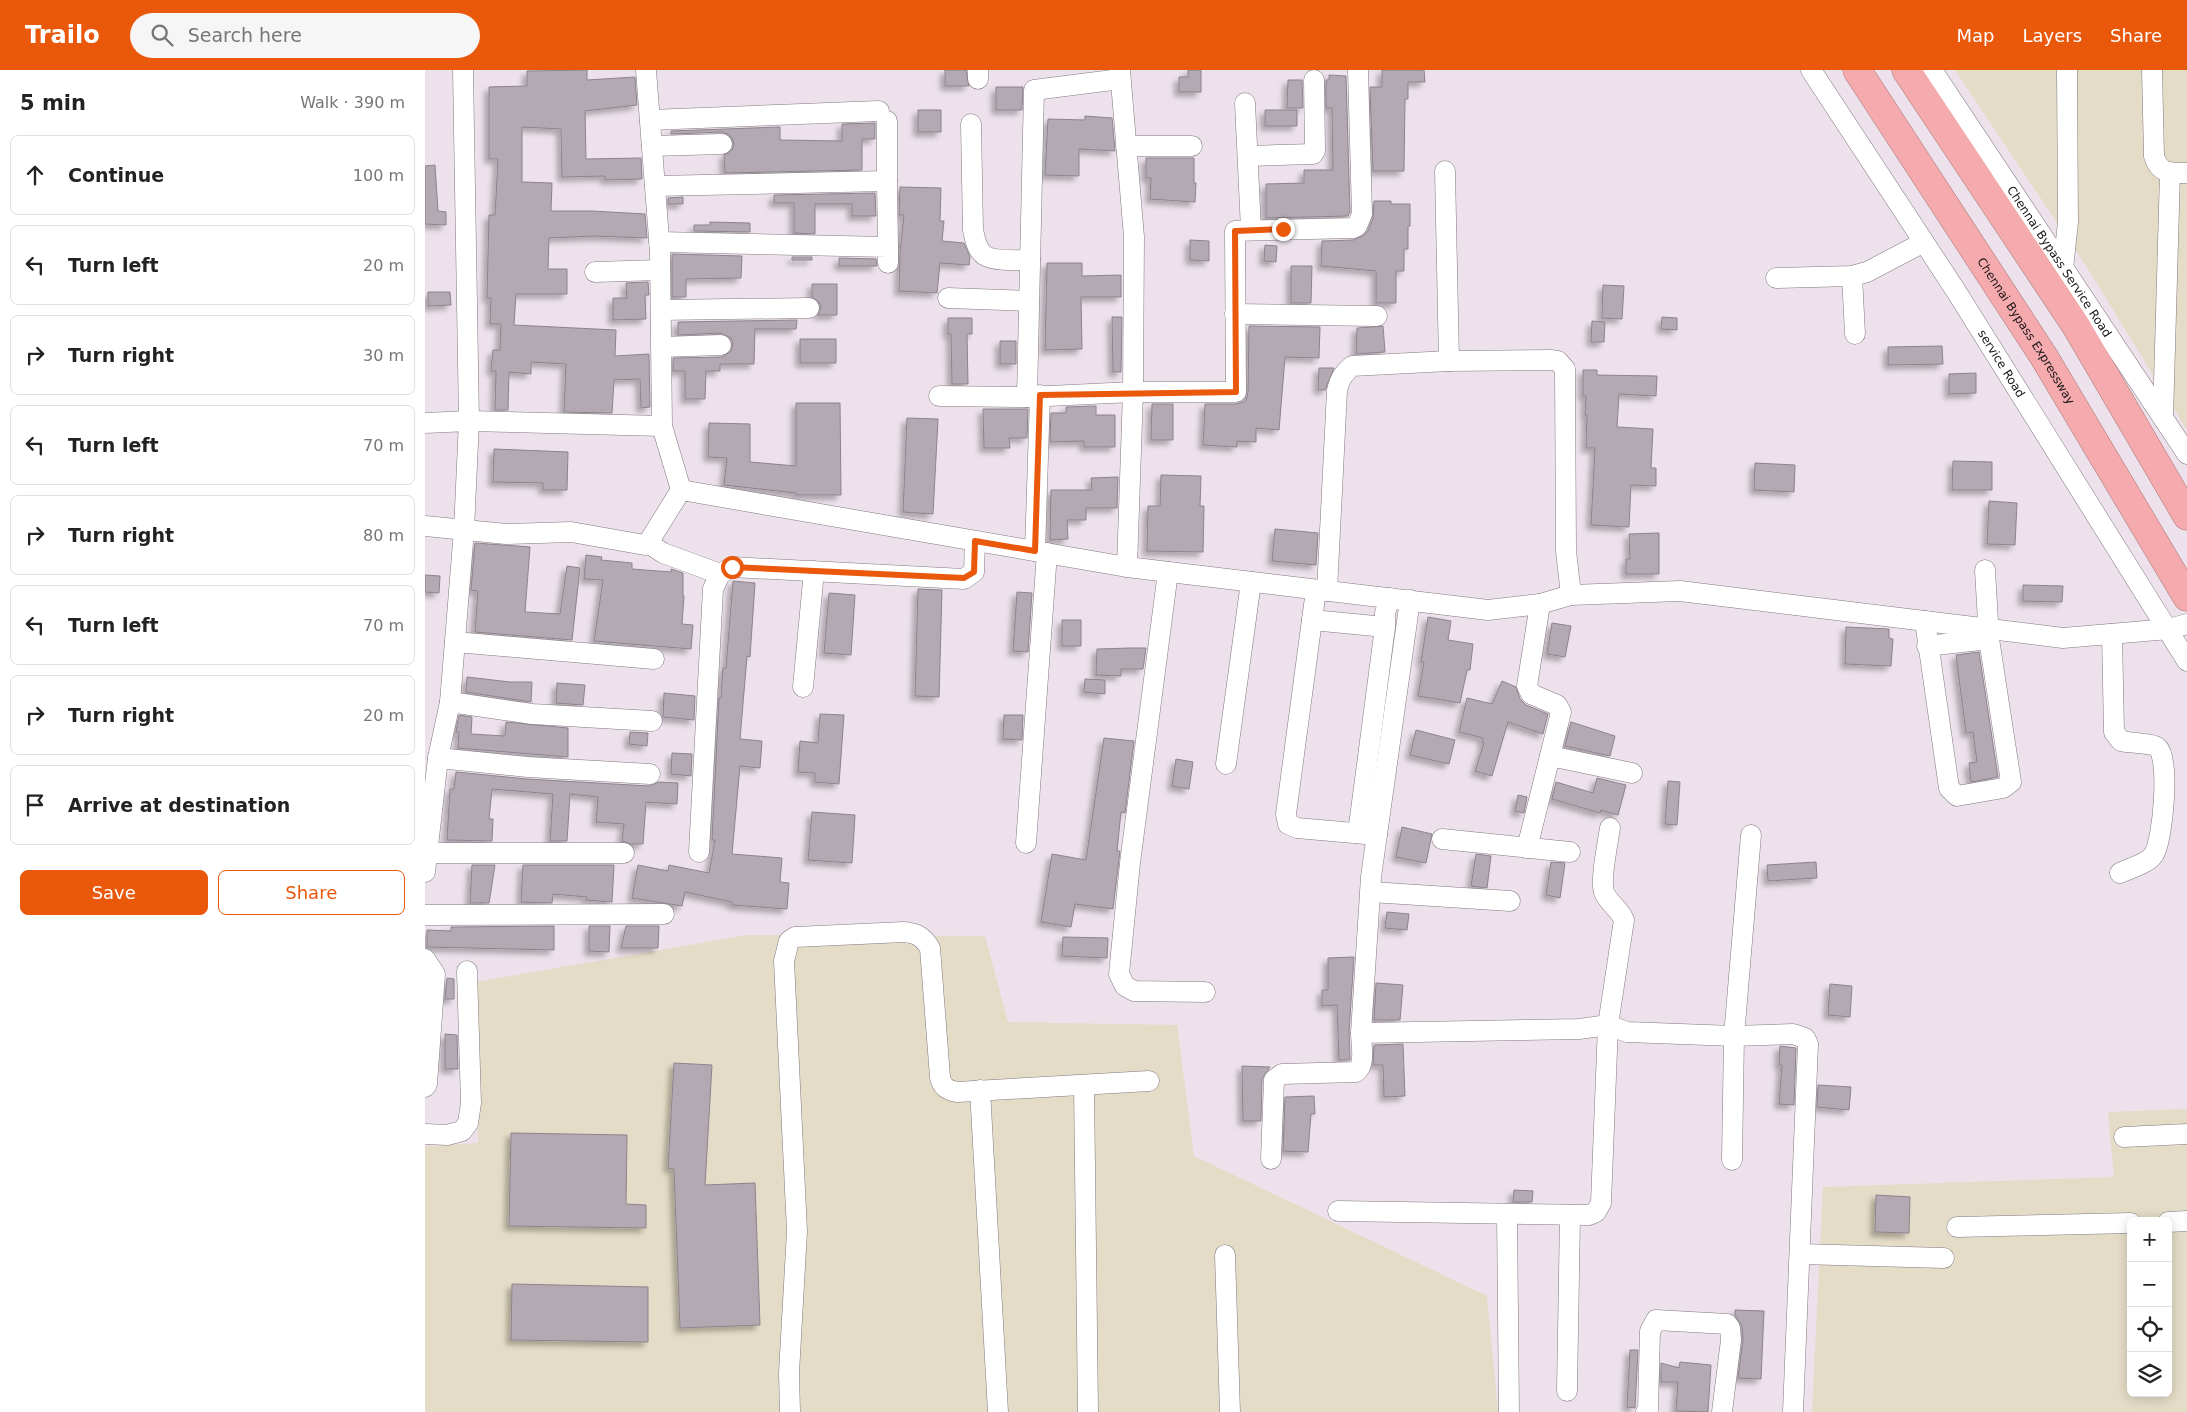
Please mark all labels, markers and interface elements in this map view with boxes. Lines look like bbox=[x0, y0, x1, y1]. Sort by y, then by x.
search box bbox=[130, 13, 480, 58]
text: Trailo bbox=[25, 21, 100, 49]
icon: search bbox=[148, 21, 176, 49]
text: Search here bbox=[188, 24, 302, 46]
text: Map bbox=[1956, 25, 1994, 46]
text: Layers bbox=[2022, 25, 2082, 46]
text: Share bbox=[2110, 25, 2162, 46]
text: 5 min bbox=[20, 91, 86, 115]
text: Walk · 390 m bbox=[300, 93, 405, 112]
icon: ahead bbox=[21, 161, 49, 189]
text: Continue bbox=[68, 164, 164, 186]
text: 100 m bbox=[353, 166, 404, 185]
street label: Chennai Bypass Service Road bbox=[2004, 184, 2114, 340]
route end bbox=[1272, 218, 1295, 241]
icon: left bbox=[21, 251, 49, 279]
text: Turn left bbox=[68, 254, 159, 276]
street label: Chennai Bypass Expressway bbox=[1974, 255, 2078, 407]
text: 20 m bbox=[363, 256, 404, 275]
street label: service Road bbox=[1975, 327, 2028, 400]
icon: right bbox=[21, 341, 49, 369]
text: Turn right bbox=[68, 344, 174, 366]
text: 30 m bbox=[363, 346, 404, 365]
icon: left bbox=[21, 431, 49, 459]
text: Turn left bbox=[68, 434, 159, 456]
text: 70 m bbox=[363, 436, 404, 455]
icon: right bbox=[21, 521, 49, 549]
text: Turn right bbox=[68, 524, 174, 546]
text: 80 m bbox=[363, 526, 404, 545]
route start bbox=[721, 556, 744, 579]
icon: left bbox=[21, 611, 49, 639]
text: Turn left bbox=[68, 614, 159, 636]
text: 70 m bbox=[363, 616, 404, 635]
icon: right bbox=[21, 701, 49, 729]
text: Turn right bbox=[68, 704, 174, 726]
text: 20 m bbox=[363, 706, 404, 725]
icon: arrive bbox=[21, 791, 49, 819]
text: Arrive at destination bbox=[68, 794, 290, 816]
button: Save bbox=[20, 870, 208, 915]
button: Share bbox=[218, 870, 405, 915]
map controls bbox=[2127, 1217, 2172, 1397]
button: + bbox=[2127, 1217, 2172, 1262]
button: − bbox=[2127, 1262, 2172, 1307]
button: locate bbox=[2127, 1307, 2172, 1352]
button: layers bbox=[2127, 1352, 2172, 1397]

